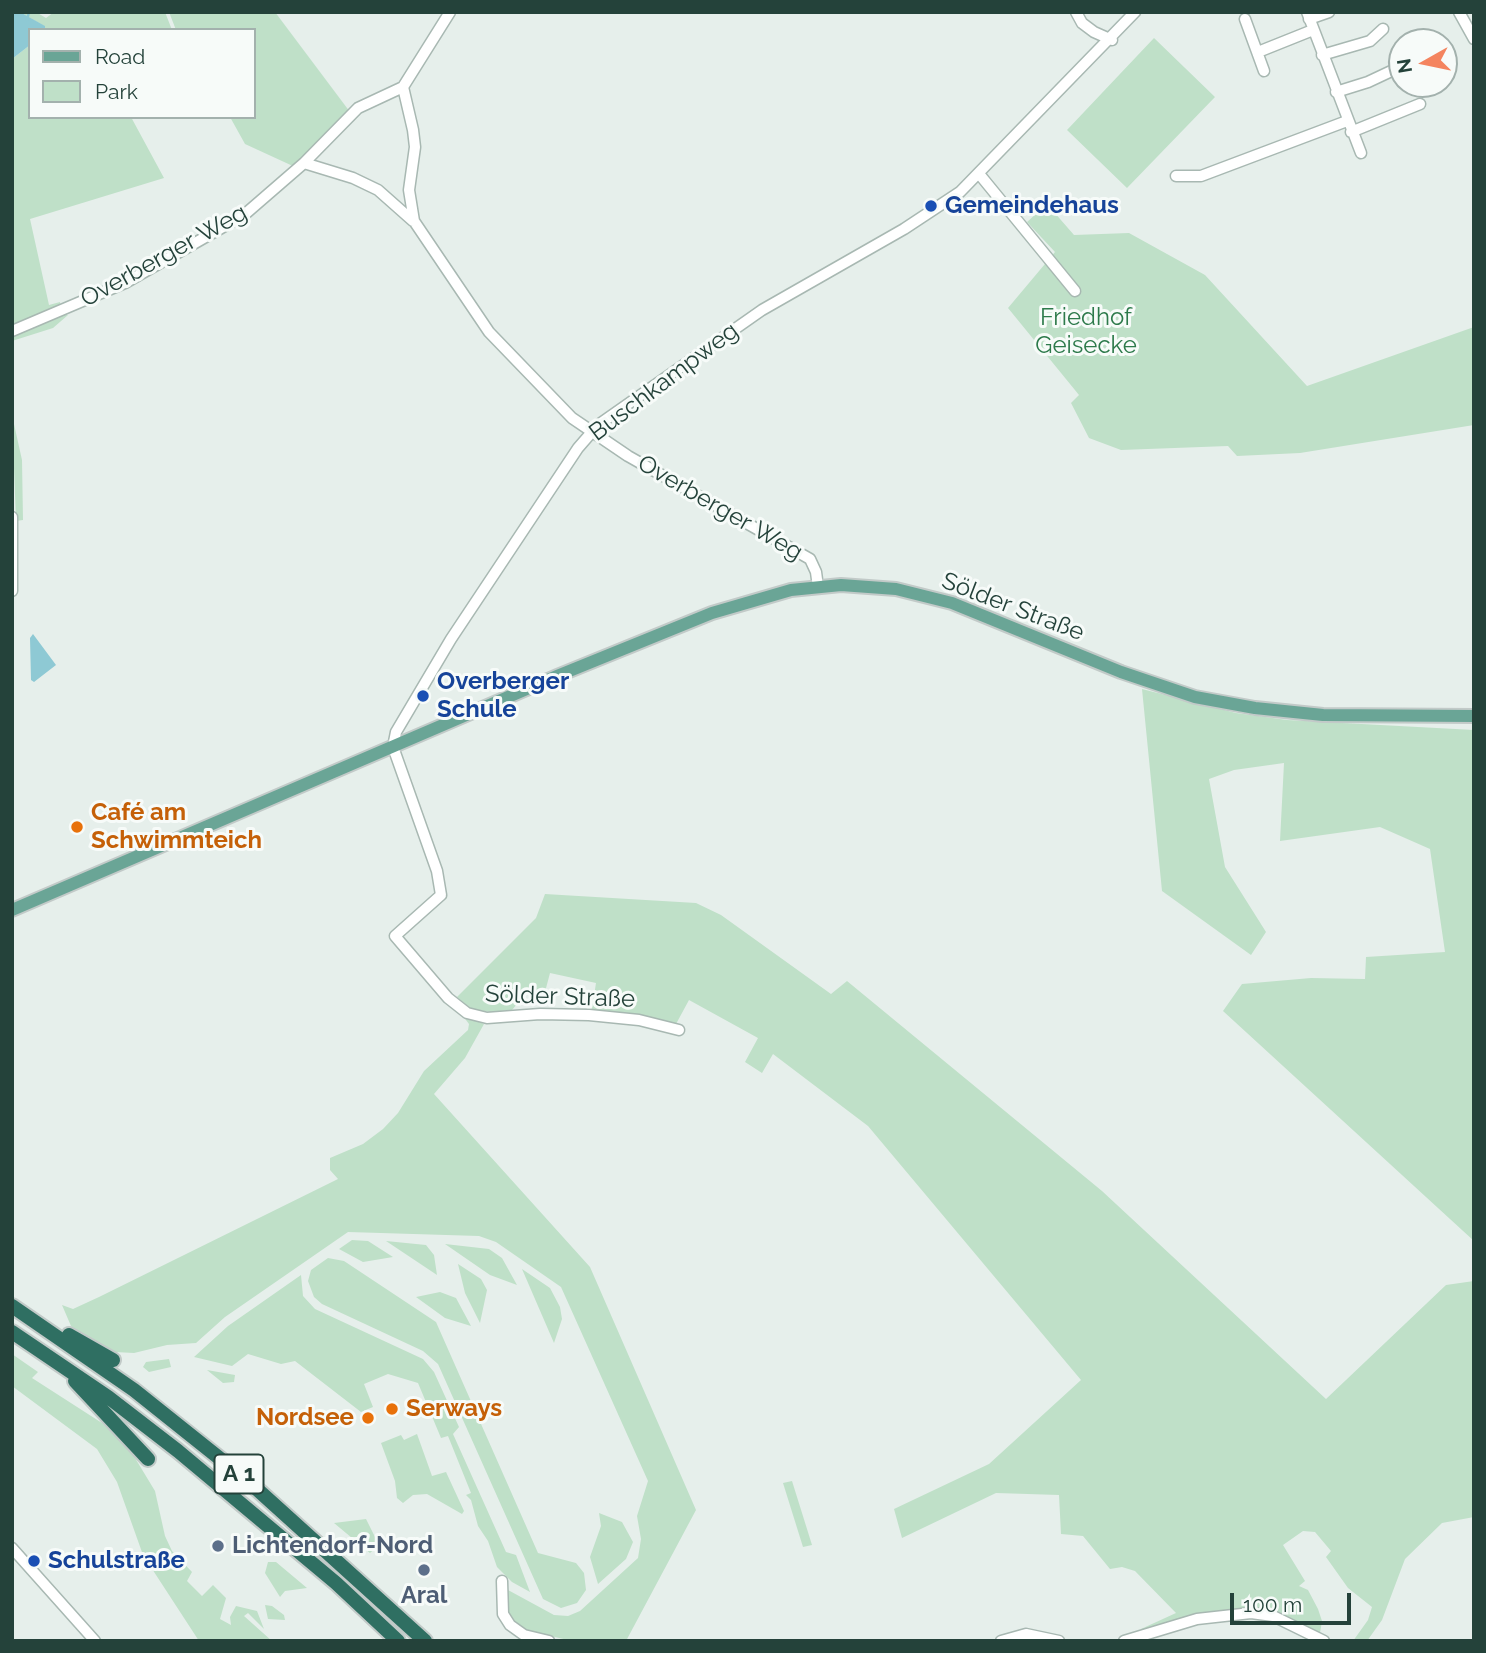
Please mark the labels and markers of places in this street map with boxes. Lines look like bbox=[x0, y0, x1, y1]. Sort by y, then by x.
place label: Gemeindehaus bbox=[945, 192, 1119, 220]
marker: Gemeindehaus bbox=[923, 198, 939, 214]
place label: Overberger Schule bbox=[437, 668, 569, 724]
marker: Overberger Schule bbox=[415, 688, 431, 704]
place label: Café am Schwimmteich bbox=[91, 799, 262, 855]
marker: Café am Schwimmteich bbox=[69, 819, 85, 835]
place label: Serways bbox=[406, 1395, 502, 1423]
marker: Serways bbox=[384, 1401, 400, 1417]
place label: Nordsee bbox=[256, 1404, 354, 1432]
marker: Nordsee bbox=[360, 1410, 376, 1426]
place label: Lichtendorf-Nord bbox=[232, 1532, 433, 1560]
marker: Lichtendorf-Nord bbox=[210, 1538, 226, 1554]
place label: Schulstraße bbox=[48, 1547, 185, 1575]
marker: Schulstraße bbox=[26, 1553, 42, 1569]
marker: Aral bbox=[416, 1562, 432, 1578]
place label: Aral bbox=[401, 1582, 447, 1610]

